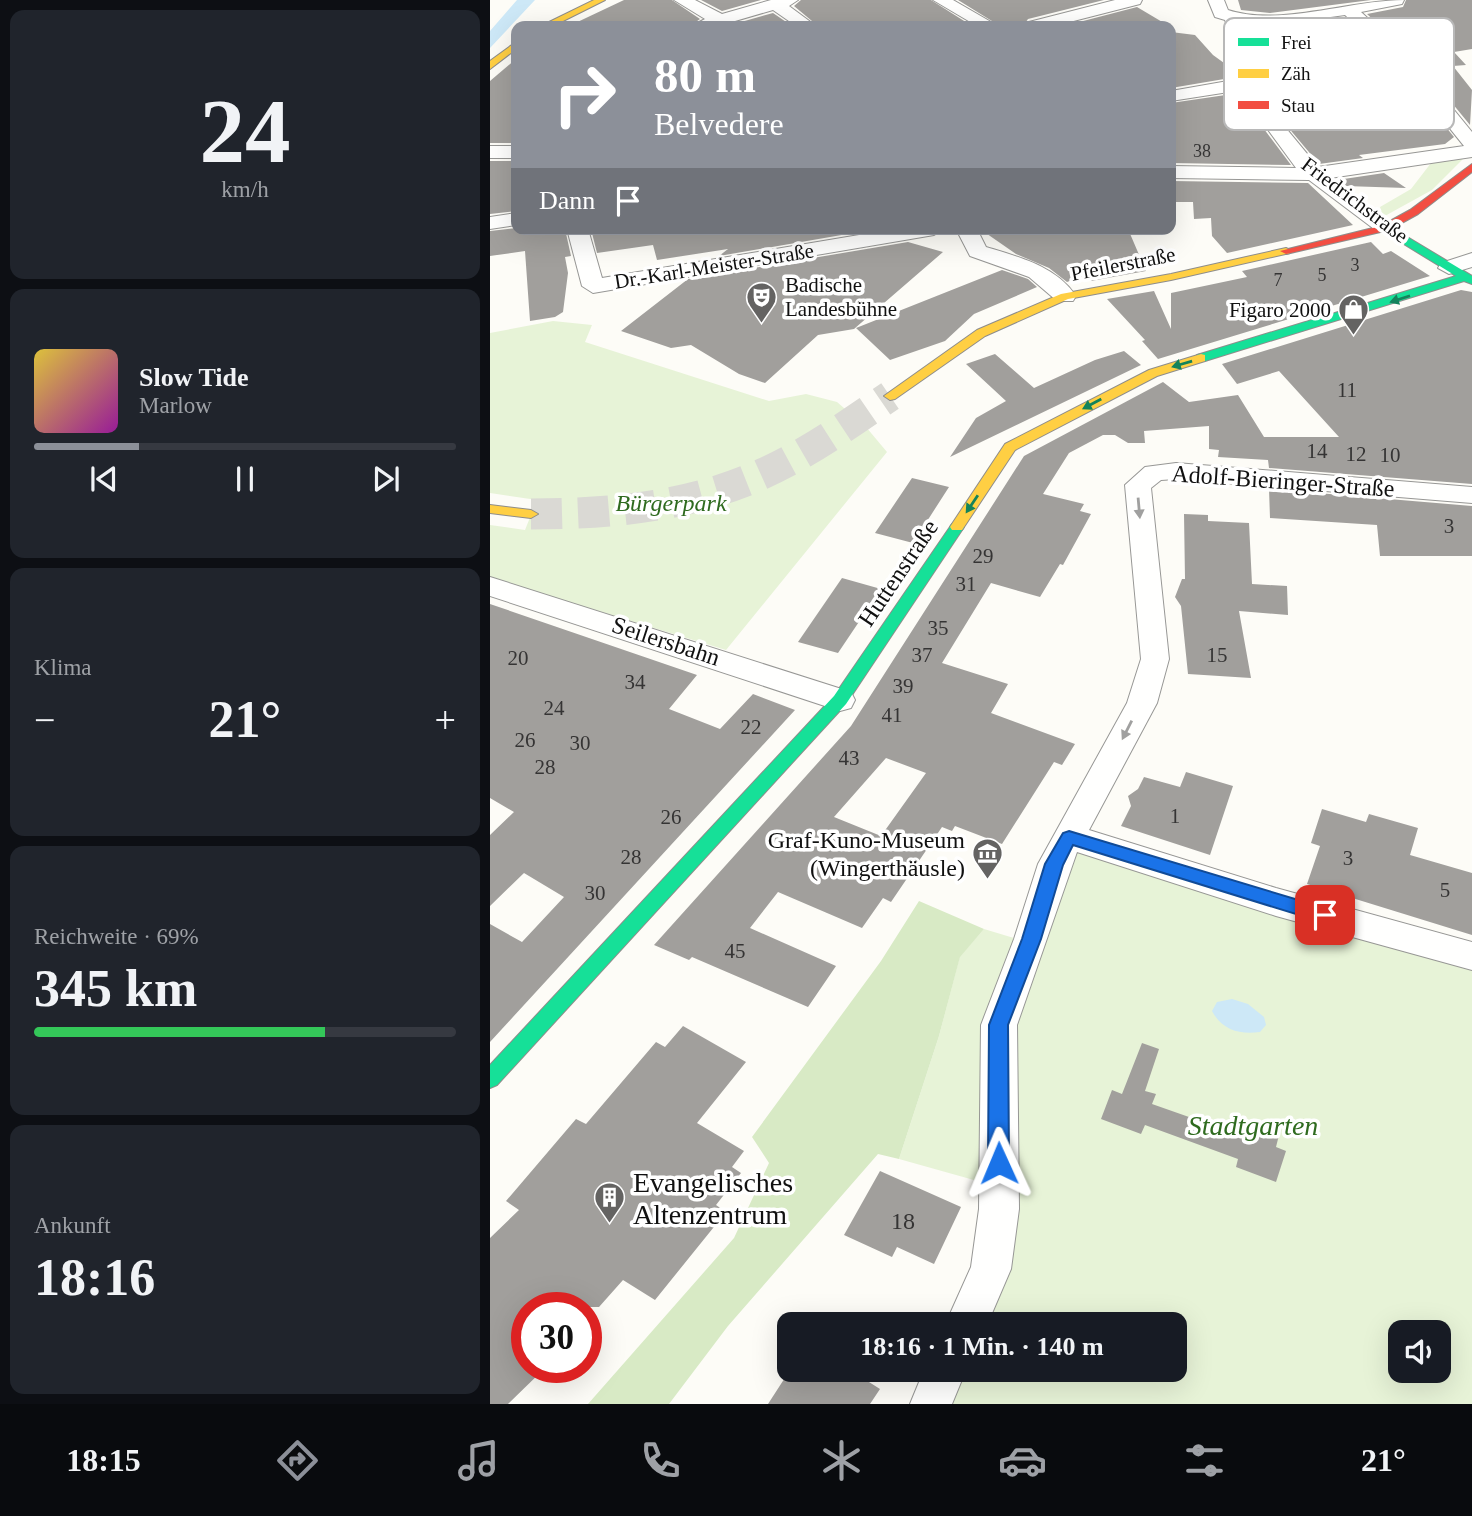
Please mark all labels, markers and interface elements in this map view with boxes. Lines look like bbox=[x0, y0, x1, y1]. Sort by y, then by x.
legend bbox=[1224, 18, 1454, 130]
text: Frei bbox=[1281, 32, 1312, 53]
text: 80 m bbox=[654, 48, 756, 103]
icon: right bbox=[539, 49, 630, 140]
text: Zäh bbox=[1281, 63, 1311, 84]
text: 24 bbox=[200, 81, 291, 182]
text: Stau bbox=[1281, 95, 1315, 116]
text: Belvedere bbox=[654, 106, 784, 142]
house number: 38 bbox=[1193, 141, 1211, 161]
street label: Friedrichstraße bbox=[1297, 152, 1413, 248]
text: km/h bbox=[221, 177, 269, 202]
icon: arrive bbox=[609, 182, 647, 220]
text: Dann bbox=[539, 186, 595, 215]
street label: Dr.-Karl-Meister-Straße bbox=[612, 238, 816, 294]
street label: Pfeilerstraße bbox=[1069, 242, 1177, 286]
house number: 3 bbox=[1351, 255, 1360, 275]
house number: 5 bbox=[1318, 265, 1327, 285]
house number: 7 bbox=[1274, 270, 1283, 290]
place label: Badische Landesbühne bbox=[785, 273, 897, 321]
theatre icon: Badische Landesbühne bbox=[745, 280, 779, 324]
shop icon: Figaro 2000 bbox=[1337, 293, 1371, 337]
one-way arrow bbox=[1389, 294, 1410, 305]
place label: Figaro 2000 bbox=[1229, 298, 1331, 322]
one-way arrow bbox=[1171, 359, 1192, 369]
text: Slow Tide bbox=[139, 363, 249, 392]
house number: 11 bbox=[1337, 378, 1357, 402]
text: Marlow bbox=[139, 393, 212, 418]
one-way arrow bbox=[1082, 398, 1102, 410]
house number: 14 bbox=[1307, 439, 1328, 463]
house number: 12 bbox=[1346, 442, 1367, 466]
house number: 10 bbox=[1380, 443, 1401, 467]
icon: previous bbox=[85, 460, 123, 498]
icon: pause bbox=[226, 460, 264, 498]
icon: next bbox=[367, 460, 405, 498]
street label: Adolf-Bieringer-Straße bbox=[1171, 460, 1395, 502]
park label: Bürgerpark bbox=[615, 490, 727, 516]
one-way arrow bbox=[965, 495, 979, 513]
one-way arrow bbox=[1134, 498, 1145, 520]
house number: 3 bbox=[1444, 514, 1454, 538]
street label: Huttenstraße bbox=[853, 515, 943, 631]
house number: 29 bbox=[973, 544, 994, 568]
house number: 31 bbox=[956, 572, 977, 596]
street label: Seilersbahn bbox=[609, 611, 723, 671]
house number: 35 bbox=[928, 616, 949, 640]
house number: 37 bbox=[912, 643, 933, 667]
house number: 15 bbox=[1207, 643, 1228, 667]
house number: 20 bbox=[508, 646, 529, 670]
text: Klima bbox=[34, 655, 92, 680]
house number: 34 bbox=[625, 670, 646, 694]
house number: 39 bbox=[893, 674, 914, 698]
text: 21° bbox=[209, 691, 281, 748]
house number: 24 bbox=[544, 696, 565, 720]
text: − bbox=[34, 699, 55, 741]
text: + bbox=[435, 699, 456, 741]
house number: 41 bbox=[882, 703, 903, 727]
house number: 22 bbox=[741, 715, 762, 739]
one-way arrow bbox=[1122, 720, 1133, 740]
house number: 26 bbox=[515, 728, 536, 752]
house number: 30 bbox=[570, 731, 591, 755]
house number: 43 bbox=[839, 746, 860, 770]
house number: 28 bbox=[535, 755, 556, 779]
house number: 1 bbox=[1170, 804, 1180, 828]
house number: 26 bbox=[661, 805, 682, 829]
place label: Graf-Kuno-Museum (Wingerthäusle) bbox=[768, 827, 965, 881]
museum icon: Graf-Kuno-Museum (Wingerthäusle) bbox=[971, 837, 1005, 881]
house number: 28 bbox=[621, 845, 642, 869]
house number: 3 bbox=[1343, 846, 1353, 870]
house number: 5 bbox=[1440, 878, 1450, 902]
house number: 30 bbox=[585, 881, 606, 905]
pin bbox=[1295, 885, 1355, 945]
icon: arrive bbox=[1306, 896, 1344, 934]
text: Reichweite · 69% bbox=[34, 924, 199, 949]
house number: 45 bbox=[725, 939, 746, 963]
text: 345 km bbox=[34, 960, 197, 1017]
park label: Stadtgarten bbox=[1188, 1110, 1318, 1141]
position arrow bbox=[962, 1126, 1036, 1200]
place label: Evangelisches Altenzentrum bbox=[633, 1167, 793, 1230]
building icon: Evangelisches Altenzentrum bbox=[593, 1181, 627, 1225]
house number: 18 bbox=[891, 1208, 915, 1234]
text: Ankunft bbox=[34, 1213, 111, 1238]
text: 18:16 bbox=[34, 1249, 155, 1306]
speed limit sign: 30 bbox=[511, 1292, 602, 1383]
map controls bbox=[1388, 1320, 1451, 1383]
button: sound bbox=[1388, 1320, 1451, 1383]
text: 18:16 · 1 Min. · 140 m bbox=[860, 1332, 1104, 1361]
icon: directions bbox=[273, 1436, 322, 1485]
icon: music bbox=[454, 1436, 503, 1485]
icon: phone bbox=[636, 1436, 685, 1485]
icon: climate bbox=[817, 1436, 866, 1485]
icon: car bbox=[998, 1436, 1047, 1485]
icon: filters bbox=[1180, 1436, 1229, 1485]
text: 18:15 bbox=[66, 1442, 141, 1478]
text: 21° bbox=[1361, 1442, 1406, 1478]

